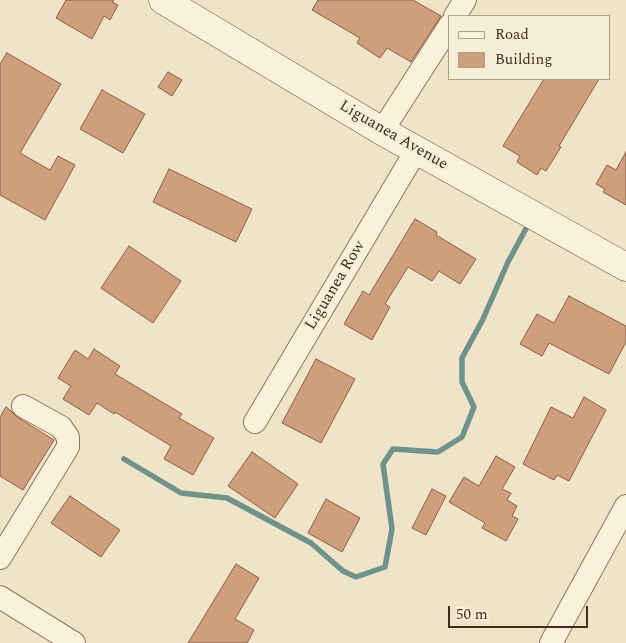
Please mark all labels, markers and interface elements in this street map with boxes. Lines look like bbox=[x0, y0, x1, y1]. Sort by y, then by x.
legend bbox=[448, 15, 611, 80]
text: Road bbox=[495, 23, 529, 46]
text: Building bbox=[495, 48, 552, 71]
street label: Liguanea Avenue bbox=[335, 97, 451, 175]
street label: Liguanea Row bbox=[302, 238, 370, 334]
scale bar bbox=[451, 596, 591, 628]
text: 50 m bbox=[456, 603, 488, 626]

